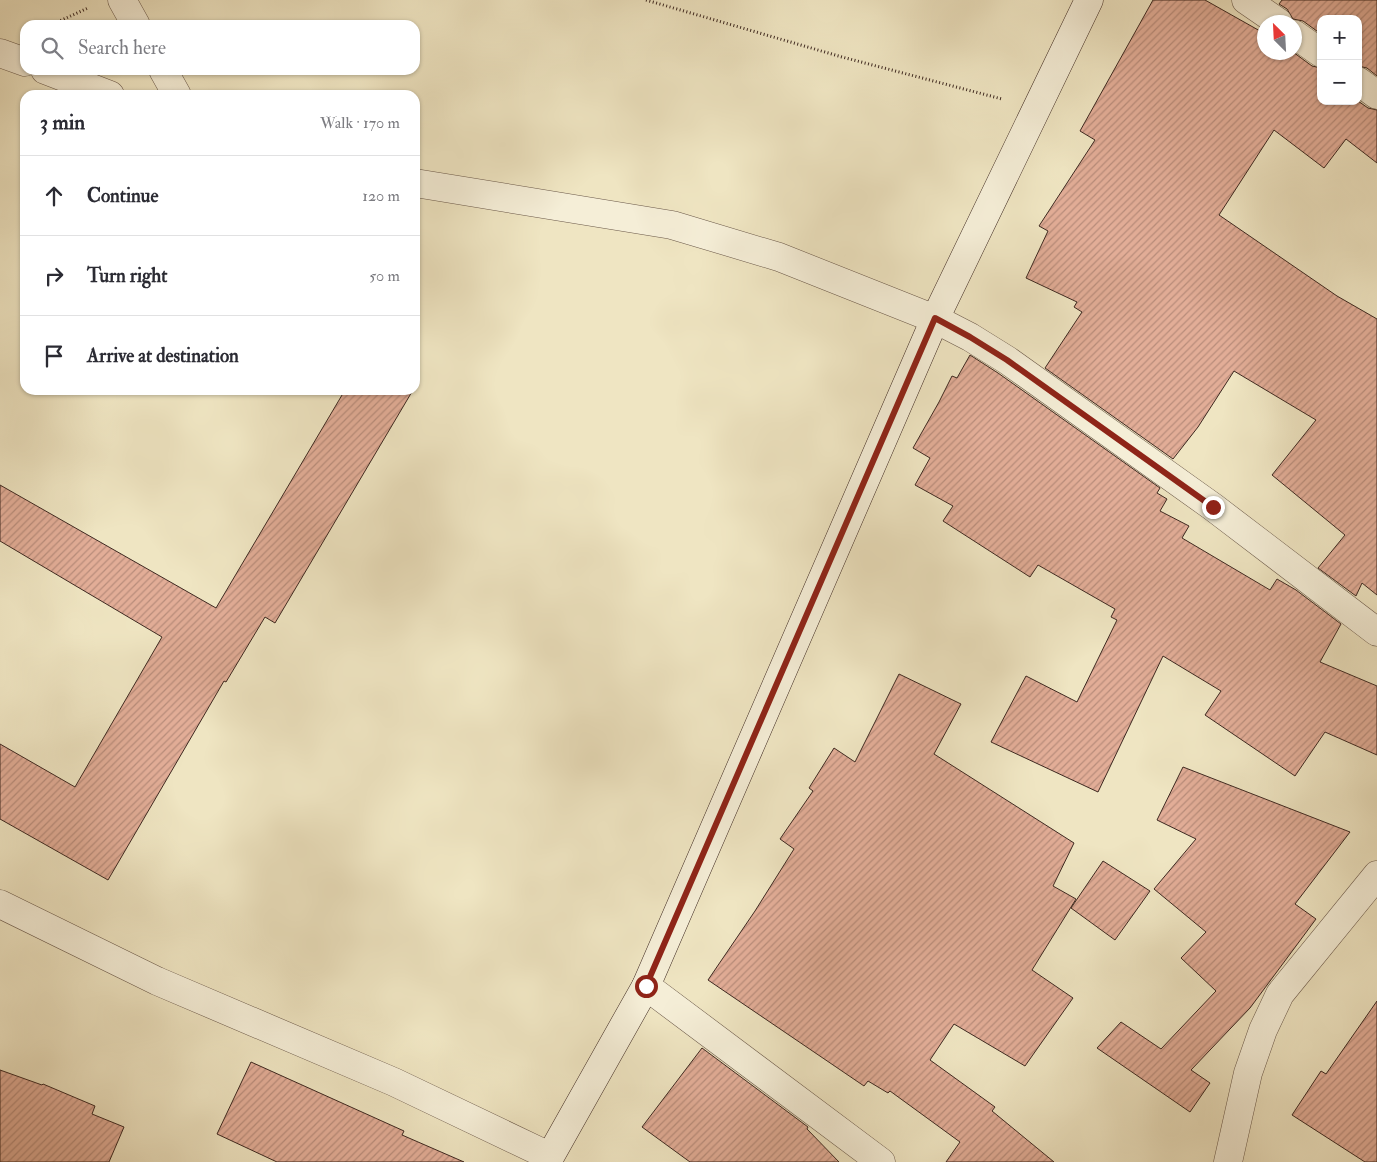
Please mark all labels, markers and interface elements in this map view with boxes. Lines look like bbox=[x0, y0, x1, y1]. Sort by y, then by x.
north arrow bbox=[1257, 15, 1302, 60]
map controls bbox=[1317, 15, 1362, 105]
button: + bbox=[1317, 15, 1362, 60]
search box bbox=[20, 20, 420, 75]
icon: search bbox=[38, 34, 66, 62]
text: Search here bbox=[78, 36, 166, 60]
button: − bbox=[1317, 60, 1362, 105]
text: 3 min bbox=[40, 109, 85, 136]
text: Walk · 170 m bbox=[320, 113, 400, 133]
icon: ahead bbox=[40, 182, 68, 210]
text: Continue bbox=[87, 184, 158, 208]
text: 120 m bbox=[362, 186, 400, 206]
icon: right bbox=[40, 262, 68, 290]
text: Turn right bbox=[87, 264, 167, 288]
text: 50 m bbox=[369, 266, 400, 286]
icon: arrive bbox=[40, 342, 68, 370]
text: Arrive at destination bbox=[87, 344, 239, 368]
route end bbox=[1202, 496, 1225, 519]
route start bbox=[635, 975, 658, 998]

